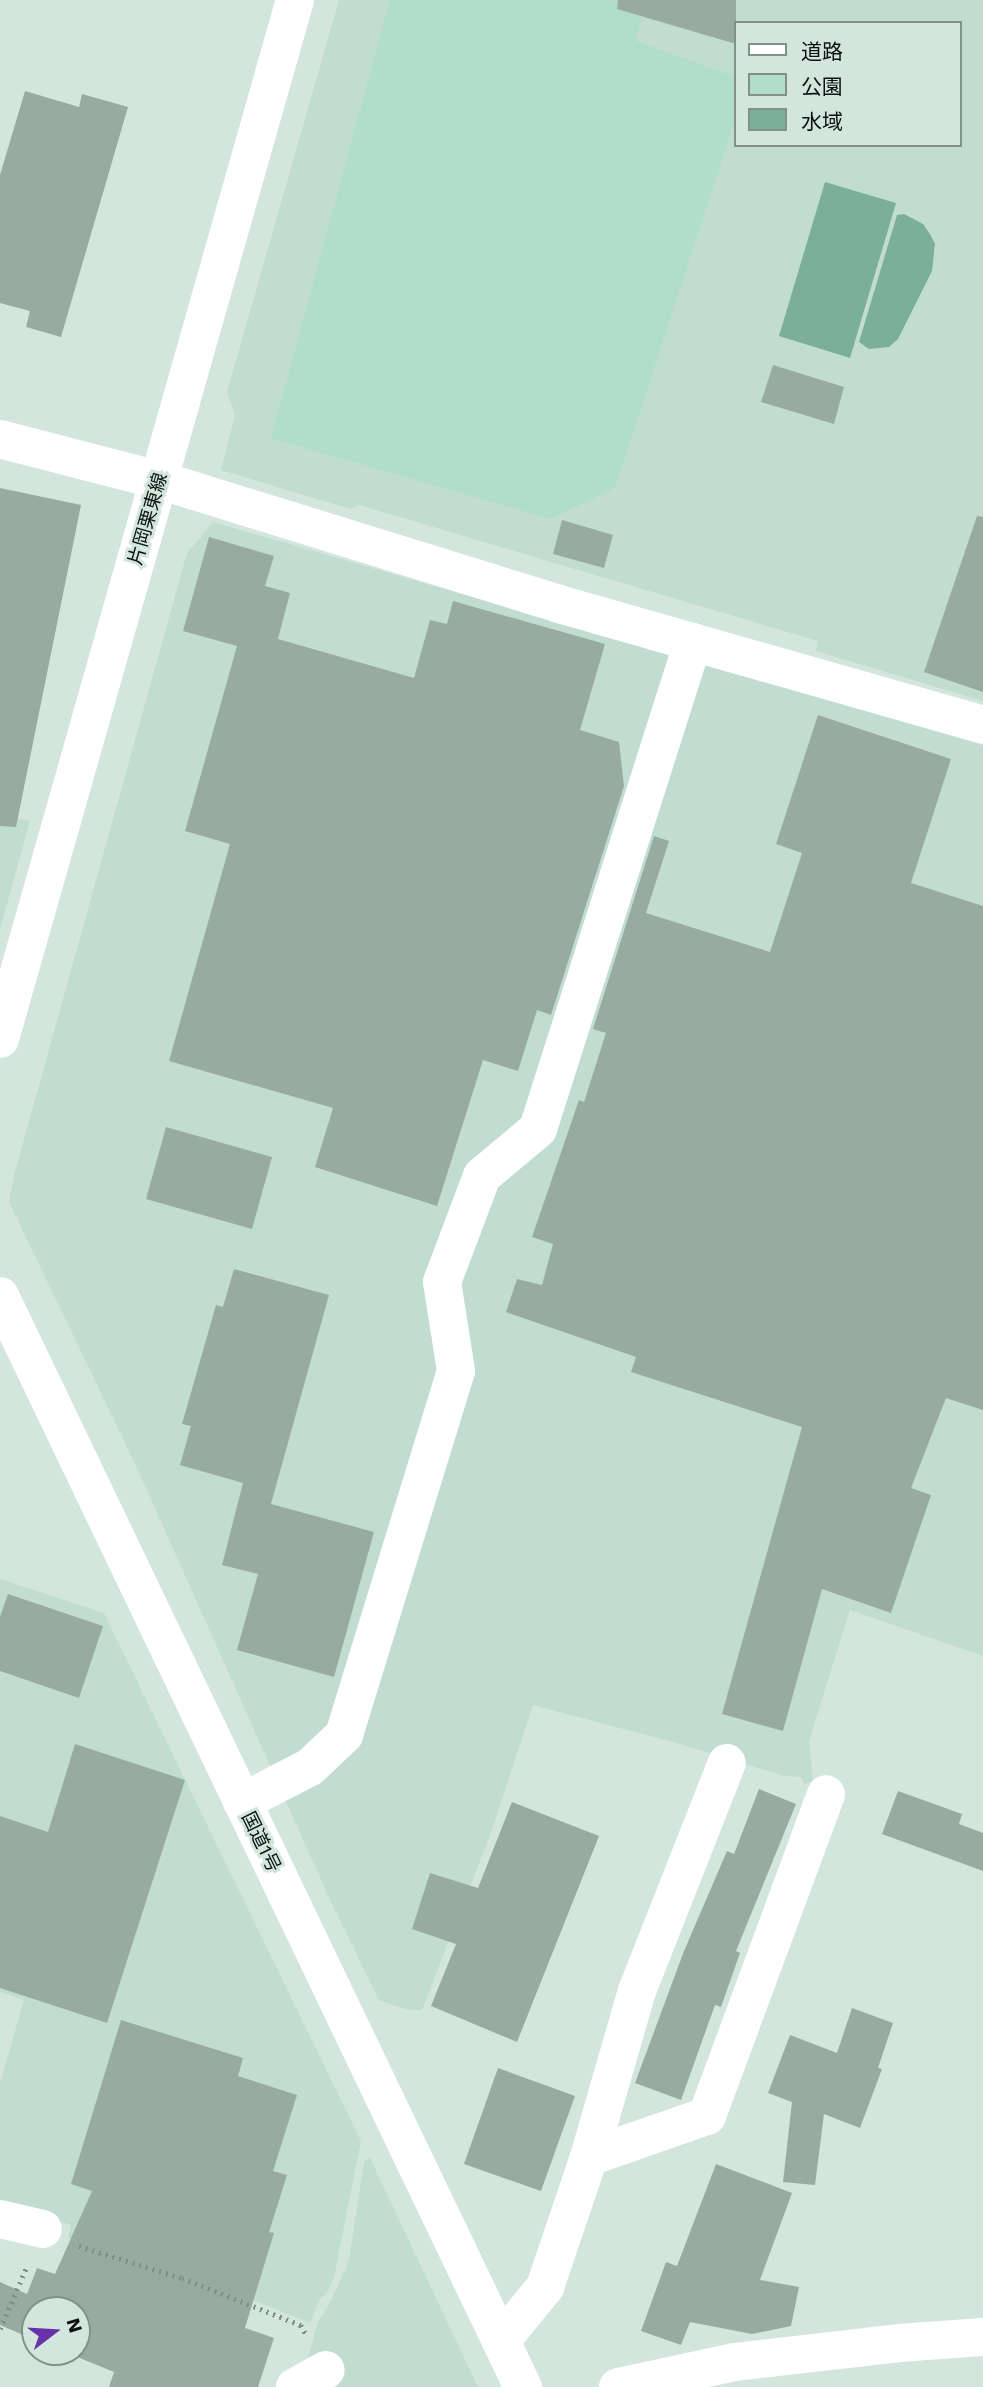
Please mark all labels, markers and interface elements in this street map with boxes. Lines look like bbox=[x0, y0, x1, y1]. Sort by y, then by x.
legend bbox=[734, 21, 962, 147]
text: 道路 bbox=[801, 39, 843, 64]
text: 公園 bbox=[801, 74, 843, 99]
text: 水域 bbox=[801, 109, 843, 134]
street label: 片岡栗東線 bbox=[124, 470, 172, 568]
street label: 国道1号 bbox=[237, 1808, 285, 1876]
north arrow bbox=[21, 2296, 91, 2366]
text: N bbox=[62, 2315, 88, 2335]

